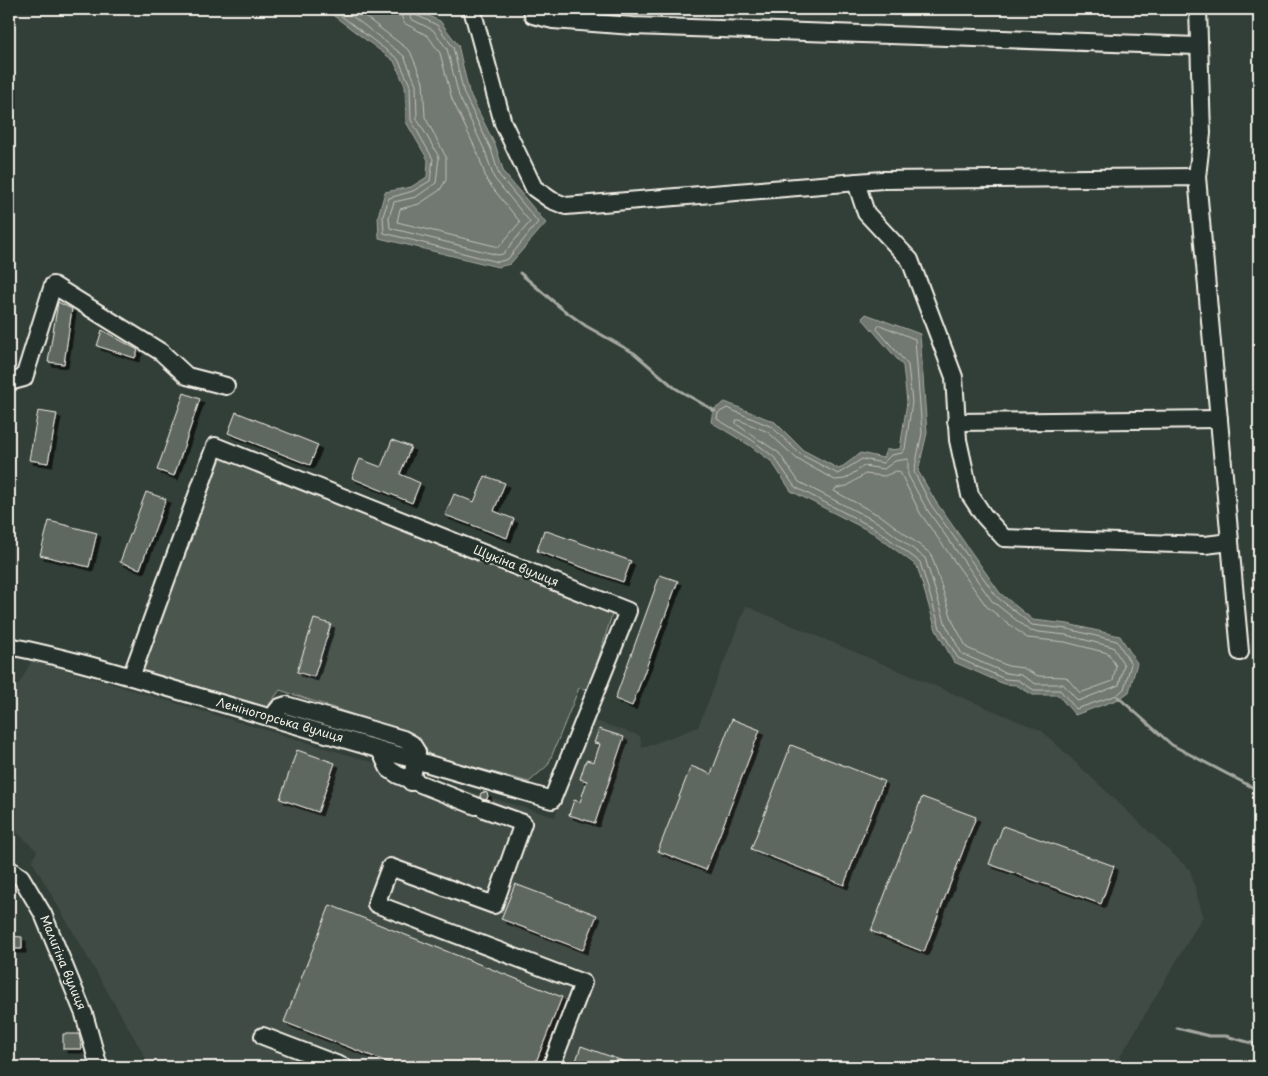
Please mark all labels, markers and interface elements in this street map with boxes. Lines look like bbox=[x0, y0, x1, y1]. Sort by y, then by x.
street label: Щукіна вулиця bbox=[471, 540, 562, 590]
street label: Леніногорська вулиця bbox=[215, 692, 346, 746]
street label: Малигіна вулиця bbox=[36, 912, 91, 1012]

